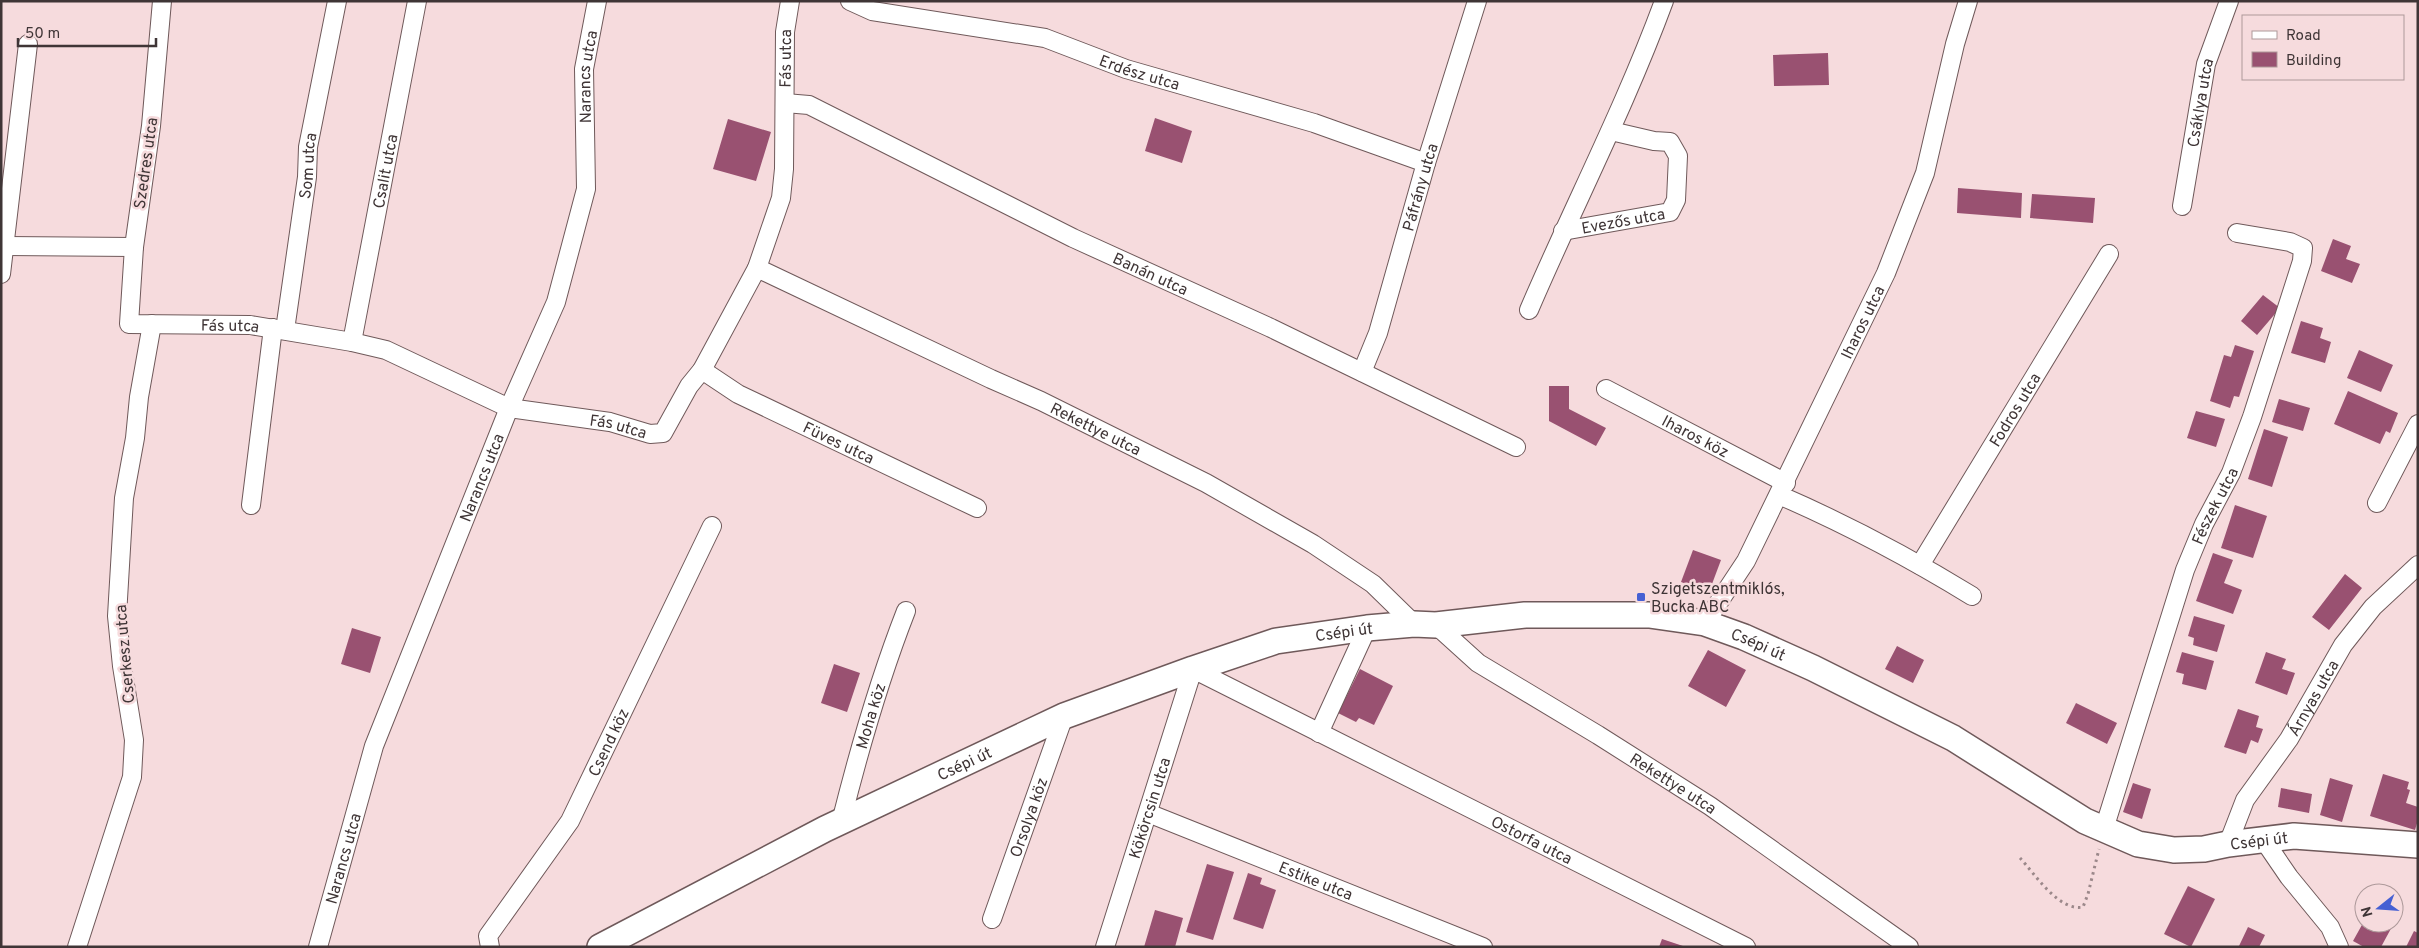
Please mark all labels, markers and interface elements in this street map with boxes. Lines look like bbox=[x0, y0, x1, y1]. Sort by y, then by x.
scale bar bbox=[18, 15, 155, 47]
legend bbox=[2242, 15, 2404, 80]
text: 50 m bbox=[25, 25, 60, 44]
text: Road bbox=[2286, 27, 2321, 46]
street label: Narancs utca bbox=[576, 29, 603, 123]
street label: Fás utca bbox=[777, 29, 797, 88]
street label: Erdész utca bbox=[1096, 52, 1182, 96]
text: Building bbox=[2286, 52, 2341, 71]
street label: Csáklya utca bbox=[2184, 55, 2219, 149]
street label: Szedres utca bbox=[131, 116, 163, 210]
street label: Som utca bbox=[296, 131, 323, 200]
street label: Csalit utca bbox=[370, 133, 403, 210]
street label: Páfrány utca bbox=[1399, 141, 1444, 234]
street label: Evezős utca bbox=[1580, 205, 1667, 240]
street label: Banán utca bbox=[1109, 249, 1191, 301]
street label: Iharos utca bbox=[1838, 283, 1890, 363]
street label: Fás utca bbox=[201, 317, 261, 338]
street label: Fodros utca bbox=[1986, 370, 2046, 451]
street label: Rekettye utca bbox=[1046, 399, 1144, 461]
street label: Fás utca bbox=[588, 411, 649, 444]
street label: Iharos köz bbox=[1658, 412, 1732, 463]
street label: Füves utca bbox=[799, 418, 877, 469]
street label: Narancs utca bbox=[457, 431, 510, 525]
street label: Fészek utca bbox=[2189, 466, 2244, 548]
place label: Szigetszentmiklós, Bucka ABC bbox=[1651, 580, 1785, 618]
marker: Szigetszentmiklós, Bucka ABC bbox=[1635, 591, 1647, 603]
street label: Cserkesz utca bbox=[112, 604, 140, 704]
street label: Csépi út bbox=[1314, 620, 1374, 647]
street label: Csépi út bbox=[1728, 625, 1788, 666]
street label: Árnyas utca bbox=[2283, 657, 2344, 741]
street label: Moha köz bbox=[853, 681, 892, 752]
street label: Csend köz bbox=[585, 706, 635, 780]
street label: Csépi út bbox=[934, 744, 996, 786]
street label: Rekettye utca bbox=[1625, 750, 1720, 819]
street label: Kökörcsin utca bbox=[1126, 755, 1176, 862]
street label: Orsolya köz bbox=[1007, 775, 1053, 861]
street label: Narancs utca bbox=[322, 811, 367, 907]
street label: Ostorfa utca bbox=[1487, 812, 1575, 870]
street label: Csépi út bbox=[2229, 829, 2289, 856]
street label: Estike utca bbox=[1275, 858, 1355, 906]
north arrow bbox=[2354, 883, 2404, 933]
text: N bbox=[2358, 904, 2378, 919]

